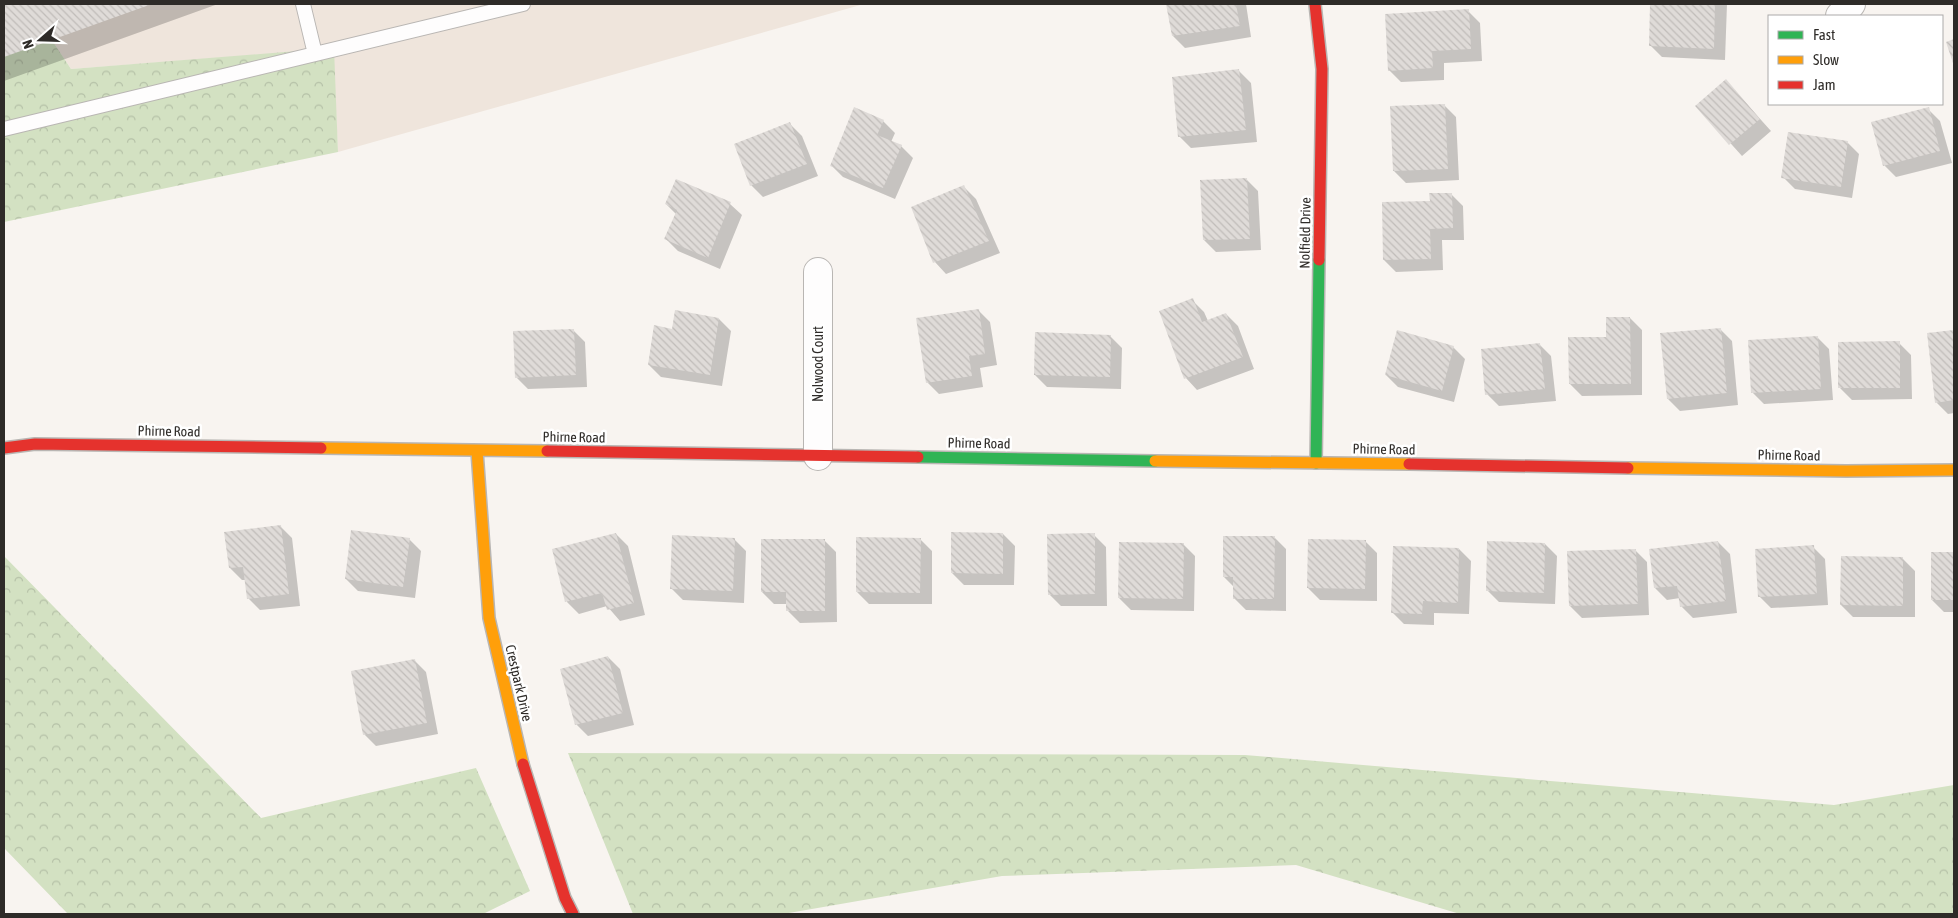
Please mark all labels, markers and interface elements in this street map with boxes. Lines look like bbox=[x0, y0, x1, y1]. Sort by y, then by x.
north arrow bbox=[15, 15, 65, 65]
legend bbox=[1768, 15, 1943, 105]
text: Fast bbox=[1813, 26, 1835, 43]
text: N bbox=[19, 38, 37, 51]
text: Slow bbox=[1813, 51, 1839, 68]
text: Jam bbox=[1813, 76, 1836, 93]
street label: Nolfield Drive bbox=[1296, 197, 1314, 269]
street label: Nolwood Court bbox=[810, 326, 826, 402]
street label: Phirne Road bbox=[137, 422, 201, 440]
street label: Phirne Road bbox=[542, 428, 606, 446]
street label: Phirne Road bbox=[947, 434, 1011, 452]
street label: Phirne Road bbox=[1352, 440, 1416, 458]
street label: Phirne Road bbox=[1757, 446, 1821, 464]
street label: Crestpark Drive bbox=[502, 643, 536, 723]

